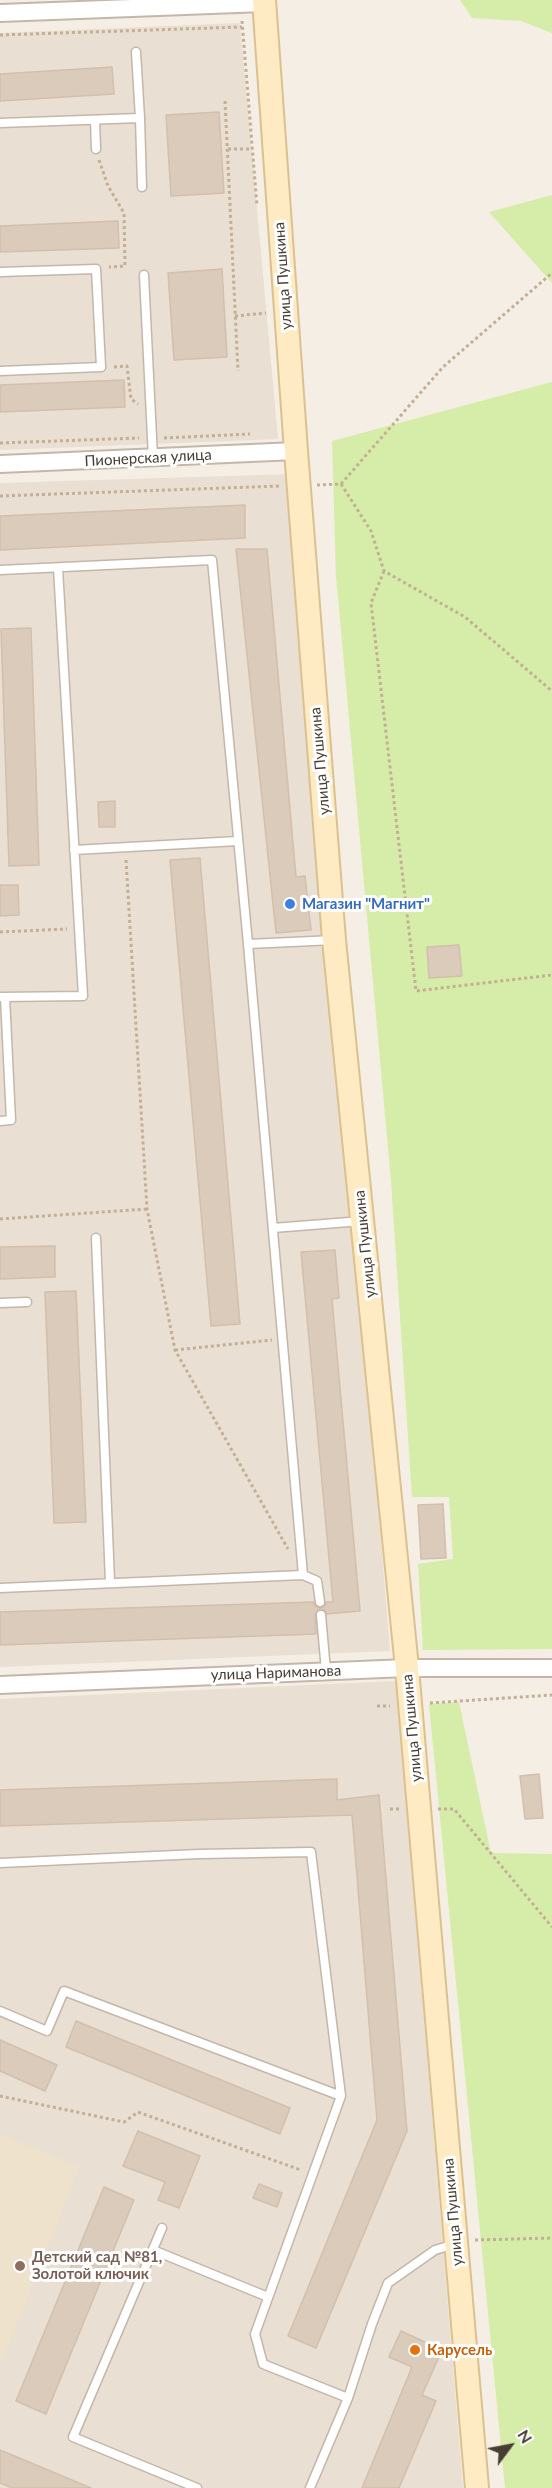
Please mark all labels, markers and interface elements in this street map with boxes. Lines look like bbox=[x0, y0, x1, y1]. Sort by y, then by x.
street label: улица Пушкина bbox=[270, 221, 296, 331]
street label: Пионерская улица bbox=[84, 446, 212, 470]
street label: улица Пушкина bbox=[306, 706, 334, 816]
place label: Магазин "Магнит" bbox=[302, 895, 430, 913]
marker: Магазин "Магнит" bbox=[283, 897, 297, 911]
street label: улица Пушкина bbox=[350, 1189, 380, 1299]
street label: улица Нариманова bbox=[211, 1662, 341, 1684]
street label: улица Пушкина bbox=[398, 1673, 426, 1783]
street label: улица Пушкина bbox=[439, 2157, 467, 2267]
place label: Детский сад №81, Золотой ключик bbox=[32, 2248, 162, 2283]
marker: Детский сад №81, Золотой ключик bbox=[13, 2259, 27, 2273]
place label: Карусель bbox=[427, 2341, 492, 2359]
marker: Карусель bbox=[408, 2343, 422, 2357]
north arrow bbox=[480, 2416, 540, 2476]
text: N bbox=[514, 2426, 537, 2446]

